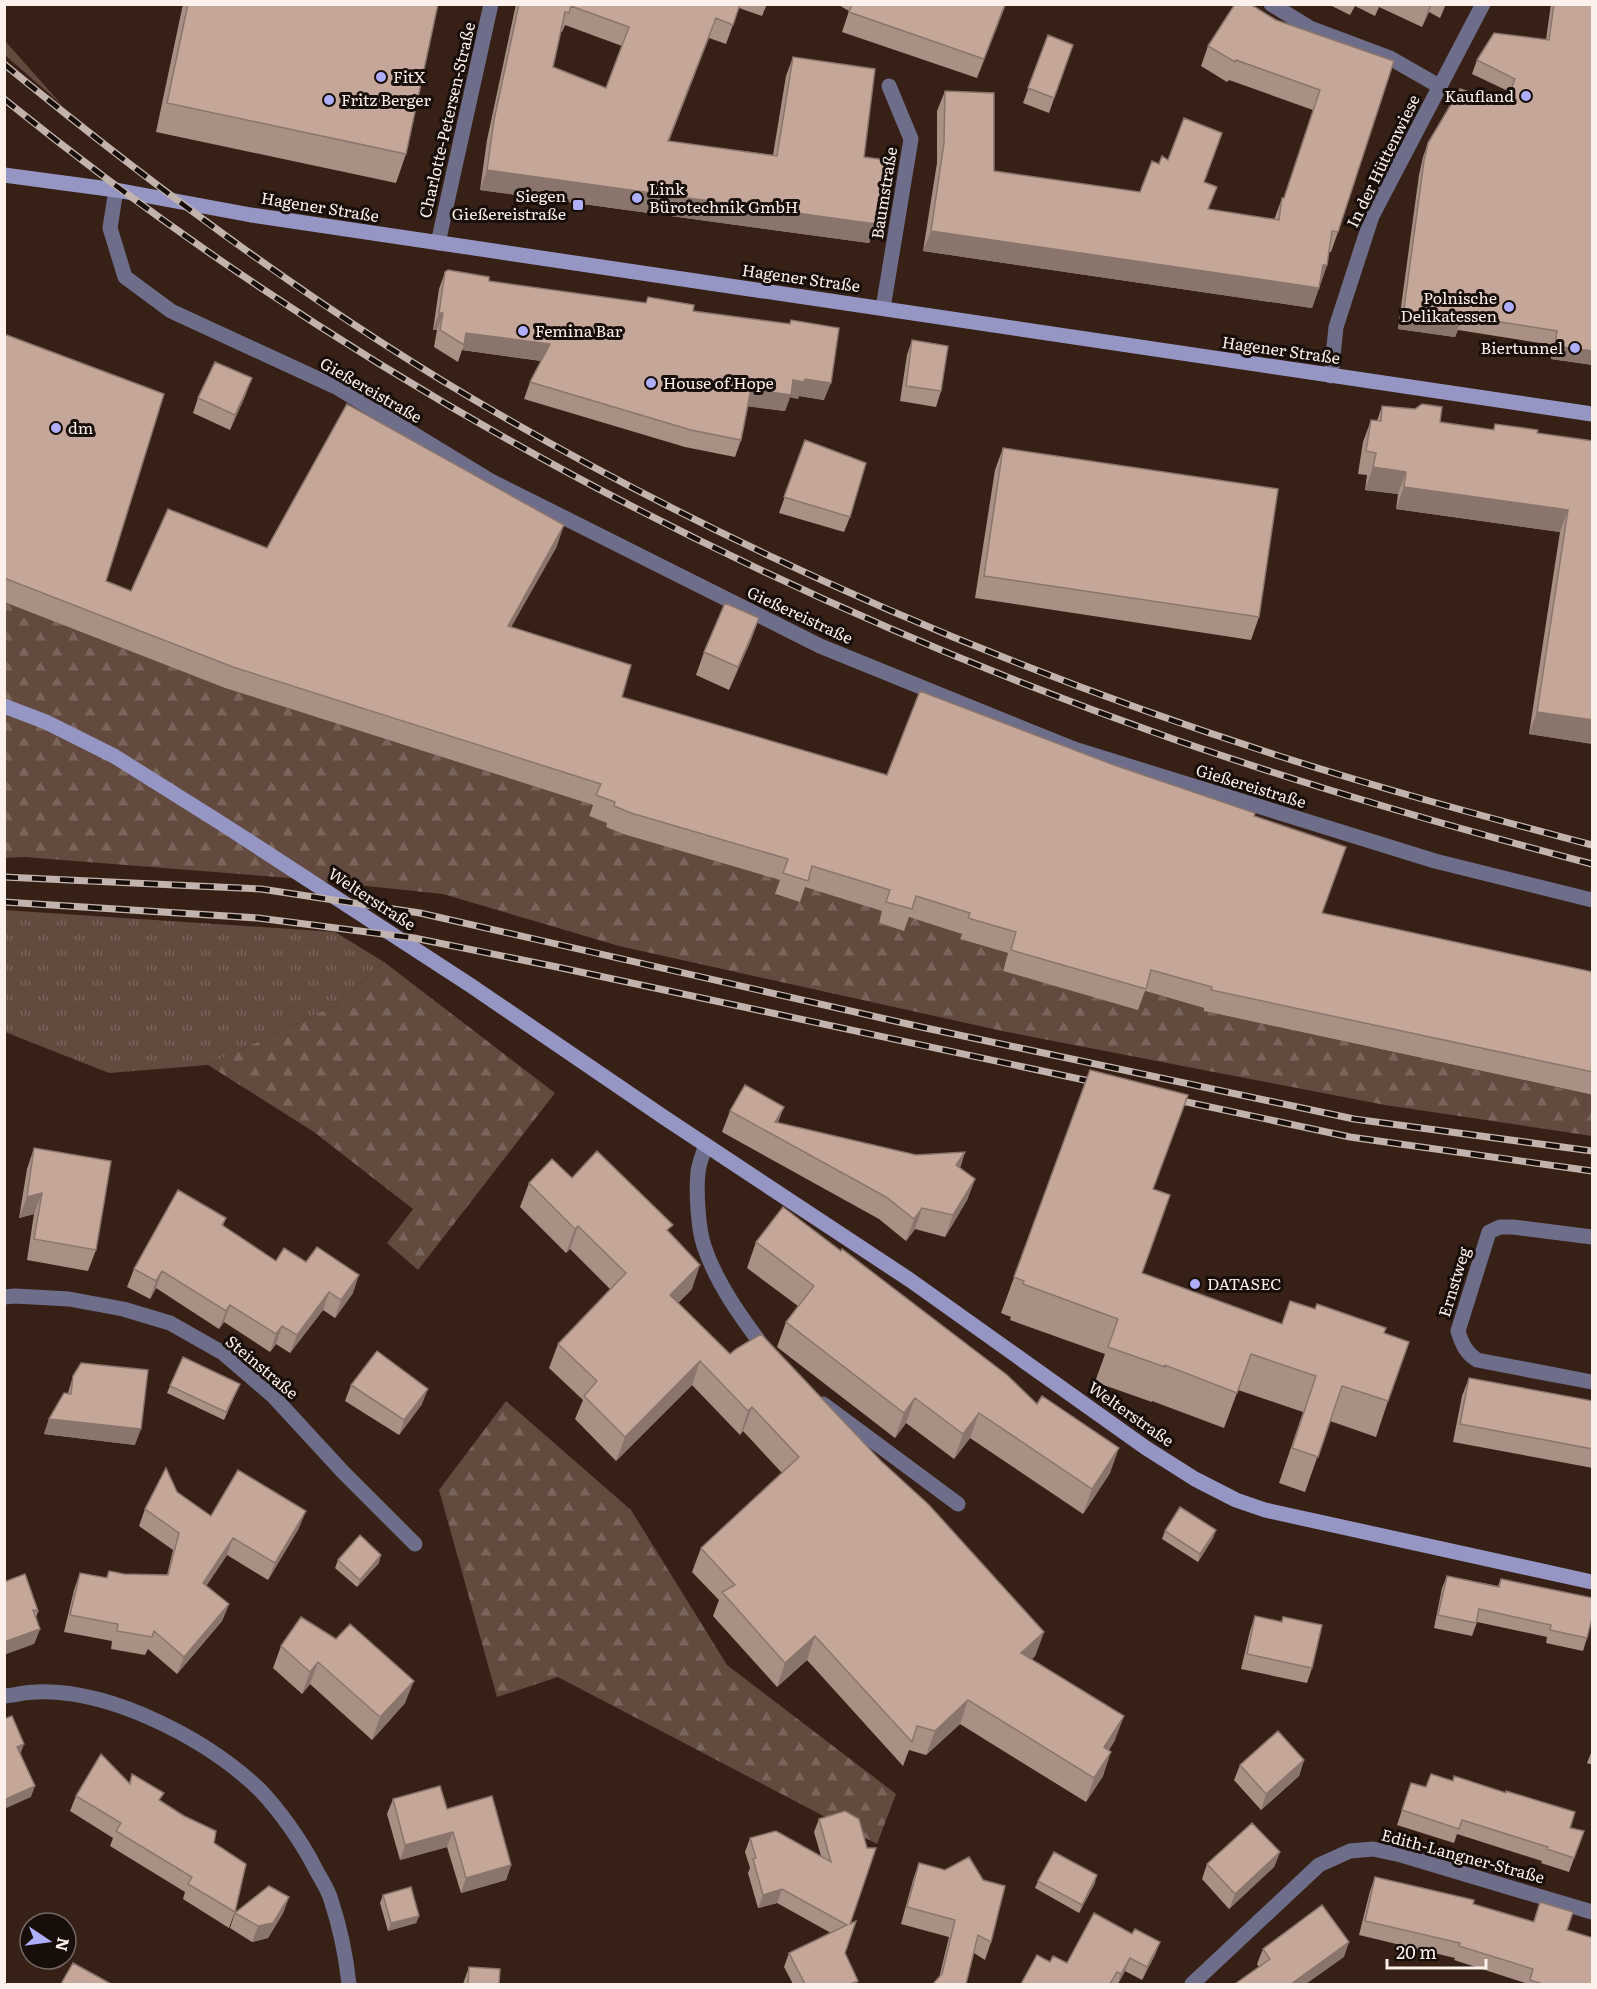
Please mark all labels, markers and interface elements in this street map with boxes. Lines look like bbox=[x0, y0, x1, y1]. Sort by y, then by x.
street label: Charlotte-Petersen-Straße bbox=[412, 19, 480, 220]
place label: FitX bbox=[393, 64, 426, 88]
marker: FitX bbox=[374, 70, 388, 84]
place label: Kaufland bbox=[1444, 83, 1514, 107]
place label: Fritz Berger bbox=[341, 87, 431, 111]
marker: Kaufland bbox=[1519, 89, 1533, 103]
street label: In der Hüttenwiese bbox=[1339, 90, 1425, 231]
marker: Fritz Berger bbox=[322, 93, 336, 107]
street label: Baumstraße bbox=[864, 145, 902, 241]
place label: Link Bürotechnik GmbH bbox=[649, 176, 798, 218]
place label: Siegen Gießereistraße bbox=[452, 183, 566, 225]
street label: Hagener Straße bbox=[259, 185, 381, 227]
marker: Link Bürotechnik GmbH bbox=[630, 191, 644, 205]
marker: Siegen Gießereistraße bbox=[571, 198, 585, 212]
street label: Hagener Straße bbox=[741, 257, 862, 297]
place label: Polnische Delikatessen bbox=[1400, 285, 1497, 327]
marker: Polnische Delikatessen bbox=[1502, 300, 1516, 314]
place label: Femina Bar bbox=[535, 318, 623, 342]
marker: Femina Bar bbox=[516, 324, 530, 338]
street label: Hagener Straße bbox=[1221, 329, 1342, 369]
place label: Biertunnel bbox=[1481, 335, 1563, 359]
marker: Biertunnel bbox=[1568, 341, 1582, 355]
street label: Gießereistraße bbox=[316, 350, 427, 428]
place label: House of Hope bbox=[663, 370, 774, 394]
marker: House of Hope bbox=[644, 376, 658, 390]
place label: dm bbox=[68, 415, 94, 439]
marker: dm bbox=[49, 421, 63, 435]
street label: Gießereistraße bbox=[744, 579, 857, 649]
street label: Gießereistraße bbox=[1193, 757, 1309, 813]
street label: Welterstraße bbox=[324, 861, 421, 935]
street label: Ernstweg bbox=[1431, 1244, 1475, 1320]
place label: DATASEC bbox=[1207, 1271, 1282, 1295]
marker: DATASEC bbox=[1188, 1277, 1202, 1291]
street label: Steinstraße bbox=[221, 1329, 304, 1404]
street label: Welterstraße bbox=[1084, 1375, 1179, 1452]
street label: Edith-Langner-Straße bbox=[1379, 1822, 1548, 1888]
north arrow bbox=[18, 1911, 78, 1971]
scale bar bbox=[1387, 1932, 1486, 1970]
text: N bbox=[50, 1935, 77, 1954]
text: 20 m bbox=[1396, 1938, 1437, 1965]

